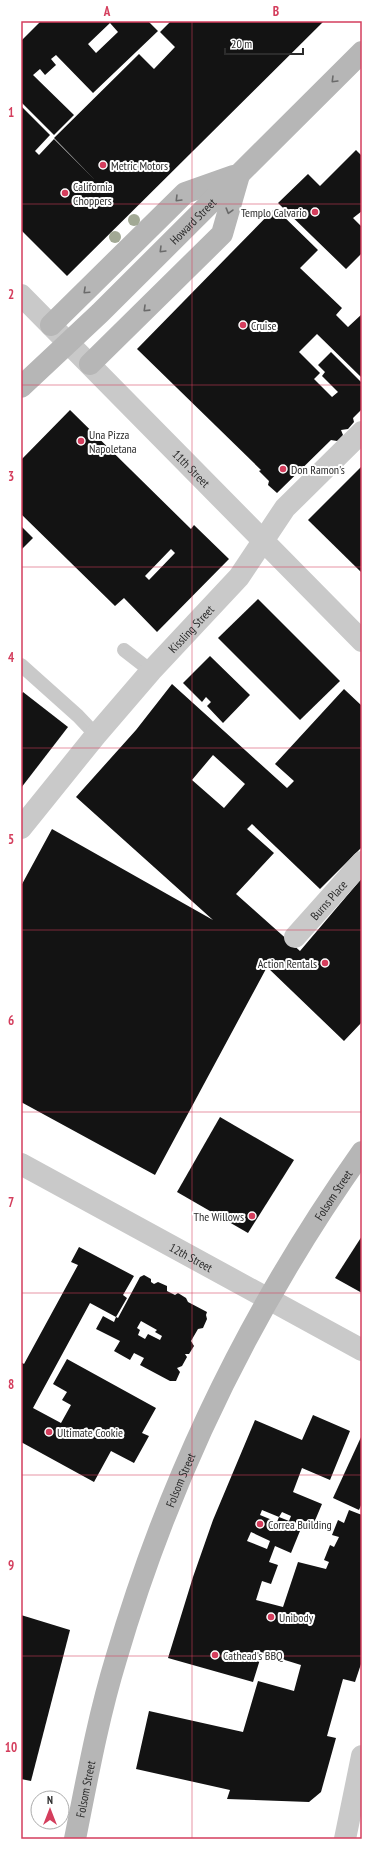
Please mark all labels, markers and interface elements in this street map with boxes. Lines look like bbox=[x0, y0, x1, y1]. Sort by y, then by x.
text: A bbox=[103, 3, 111, 20]
text: B bbox=[273, 3, 279, 20]
scale bar bbox=[225, 30, 303, 56]
text: 20 m bbox=[231, 36, 252, 51]
one-way arrow bbox=[331, 75, 339, 82]
text: 1 bbox=[8, 104, 14, 121]
place label: Metric Motors bbox=[111, 158, 168, 173]
marker: Metric Motors bbox=[98, 160, 108, 170]
place label: California Choppers bbox=[73, 179, 113, 208]
marker: California Choppers bbox=[60, 188, 70, 198]
street label: Howard Street bbox=[166, 194, 219, 247]
one-way arrow bbox=[175, 195, 183, 202]
place label: Templo Calvario bbox=[241, 205, 307, 220]
marker: Templo Calvario bbox=[310, 207, 320, 217]
one-way arrow bbox=[225, 208, 234, 215]
one-way arrow bbox=[159, 245, 166, 253]
text: 2 bbox=[8, 286, 14, 303]
one-way arrow bbox=[83, 286, 91, 293]
one-way arrow bbox=[143, 304, 151, 312]
place label: Cruise bbox=[251, 318, 276, 333]
marker: Cruise bbox=[238, 320, 248, 330]
place label: Una Pizza Napoletana bbox=[89, 427, 137, 456]
marker: Una Pizza Napoletana bbox=[76, 436, 86, 446]
street label: 11th Street bbox=[170, 446, 214, 491]
place label: Don Ramon's bbox=[291, 462, 345, 477]
marker: Don Ramon's bbox=[278, 464, 288, 474]
text: 3 bbox=[8, 468, 14, 485]
street label: Kissling Street bbox=[165, 601, 217, 656]
text: 4 bbox=[8, 649, 15, 666]
text: 5 bbox=[8, 831, 14, 848]
street label: Burns Place bbox=[307, 877, 350, 923]
place label: Action Rentals bbox=[258, 956, 317, 971]
marker: Action Rentals bbox=[320, 958, 330, 968]
text: 6 bbox=[8, 1012, 14, 1029]
street label: Folsom Street bbox=[311, 1166, 355, 1223]
text: 7 bbox=[8, 1194, 14, 1211]
place label: The Willows bbox=[194, 1209, 244, 1224]
marker: The Willows bbox=[247, 1211, 257, 1221]
street label: 12th Street bbox=[167, 1239, 216, 1275]
text: 8 bbox=[8, 1376, 14, 1393]
place label: Ultimate Cookie bbox=[57, 1425, 123, 1440]
marker: Ultimate Cookie bbox=[44, 1427, 54, 1437]
street label: Folsom Street bbox=[162, 1450, 198, 1509]
place label: Correa Building bbox=[268, 1517, 332, 1532]
marker: Correa Building bbox=[255, 1519, 265, 1529]
text: 9 bbox=[8, 1557, 14, 1574]
place label: Unibody bbox=[279, 1610, 314, 1625]
marker: Unibody bbox=[266, 1612, 276, 1622]
place label: Cathead's BBQ bbox=[223, 1648, 283, 1663]
marker: Cathead's BBQ bbox=[210, 1650, 220, 1660]
text: 10 bbox=[5, 1739, 17, 1756]
street label: Folsom Street bbox=[72, 1759, 98, 1819]
north arrow bbox=[30, 1790, 70, 1830]
text: N bbox=[47, 1793, 53, 1807]

